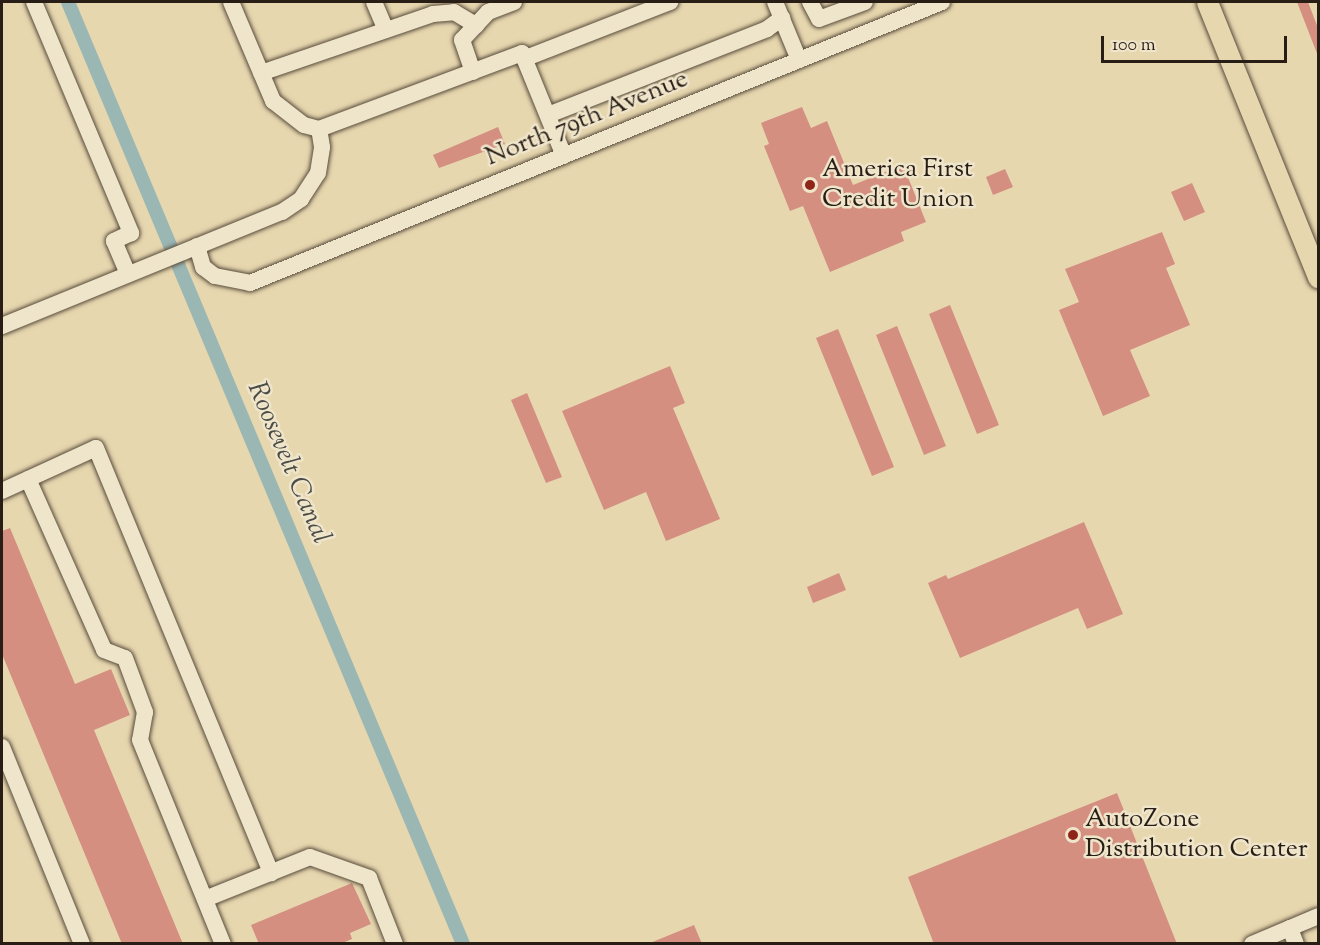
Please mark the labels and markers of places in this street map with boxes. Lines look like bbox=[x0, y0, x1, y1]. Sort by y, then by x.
place label: America First Credit Union bbox=[822, 154, 974, 216]
marker: America First Credit Union bbox=[803, 178, 817, 192]
place label: AutoZone Distribution Center bbox=[1085, 804, 1308, 866]
marker: AutoZone Distribution Center bbox=[1066, 828, 1080, 842]

